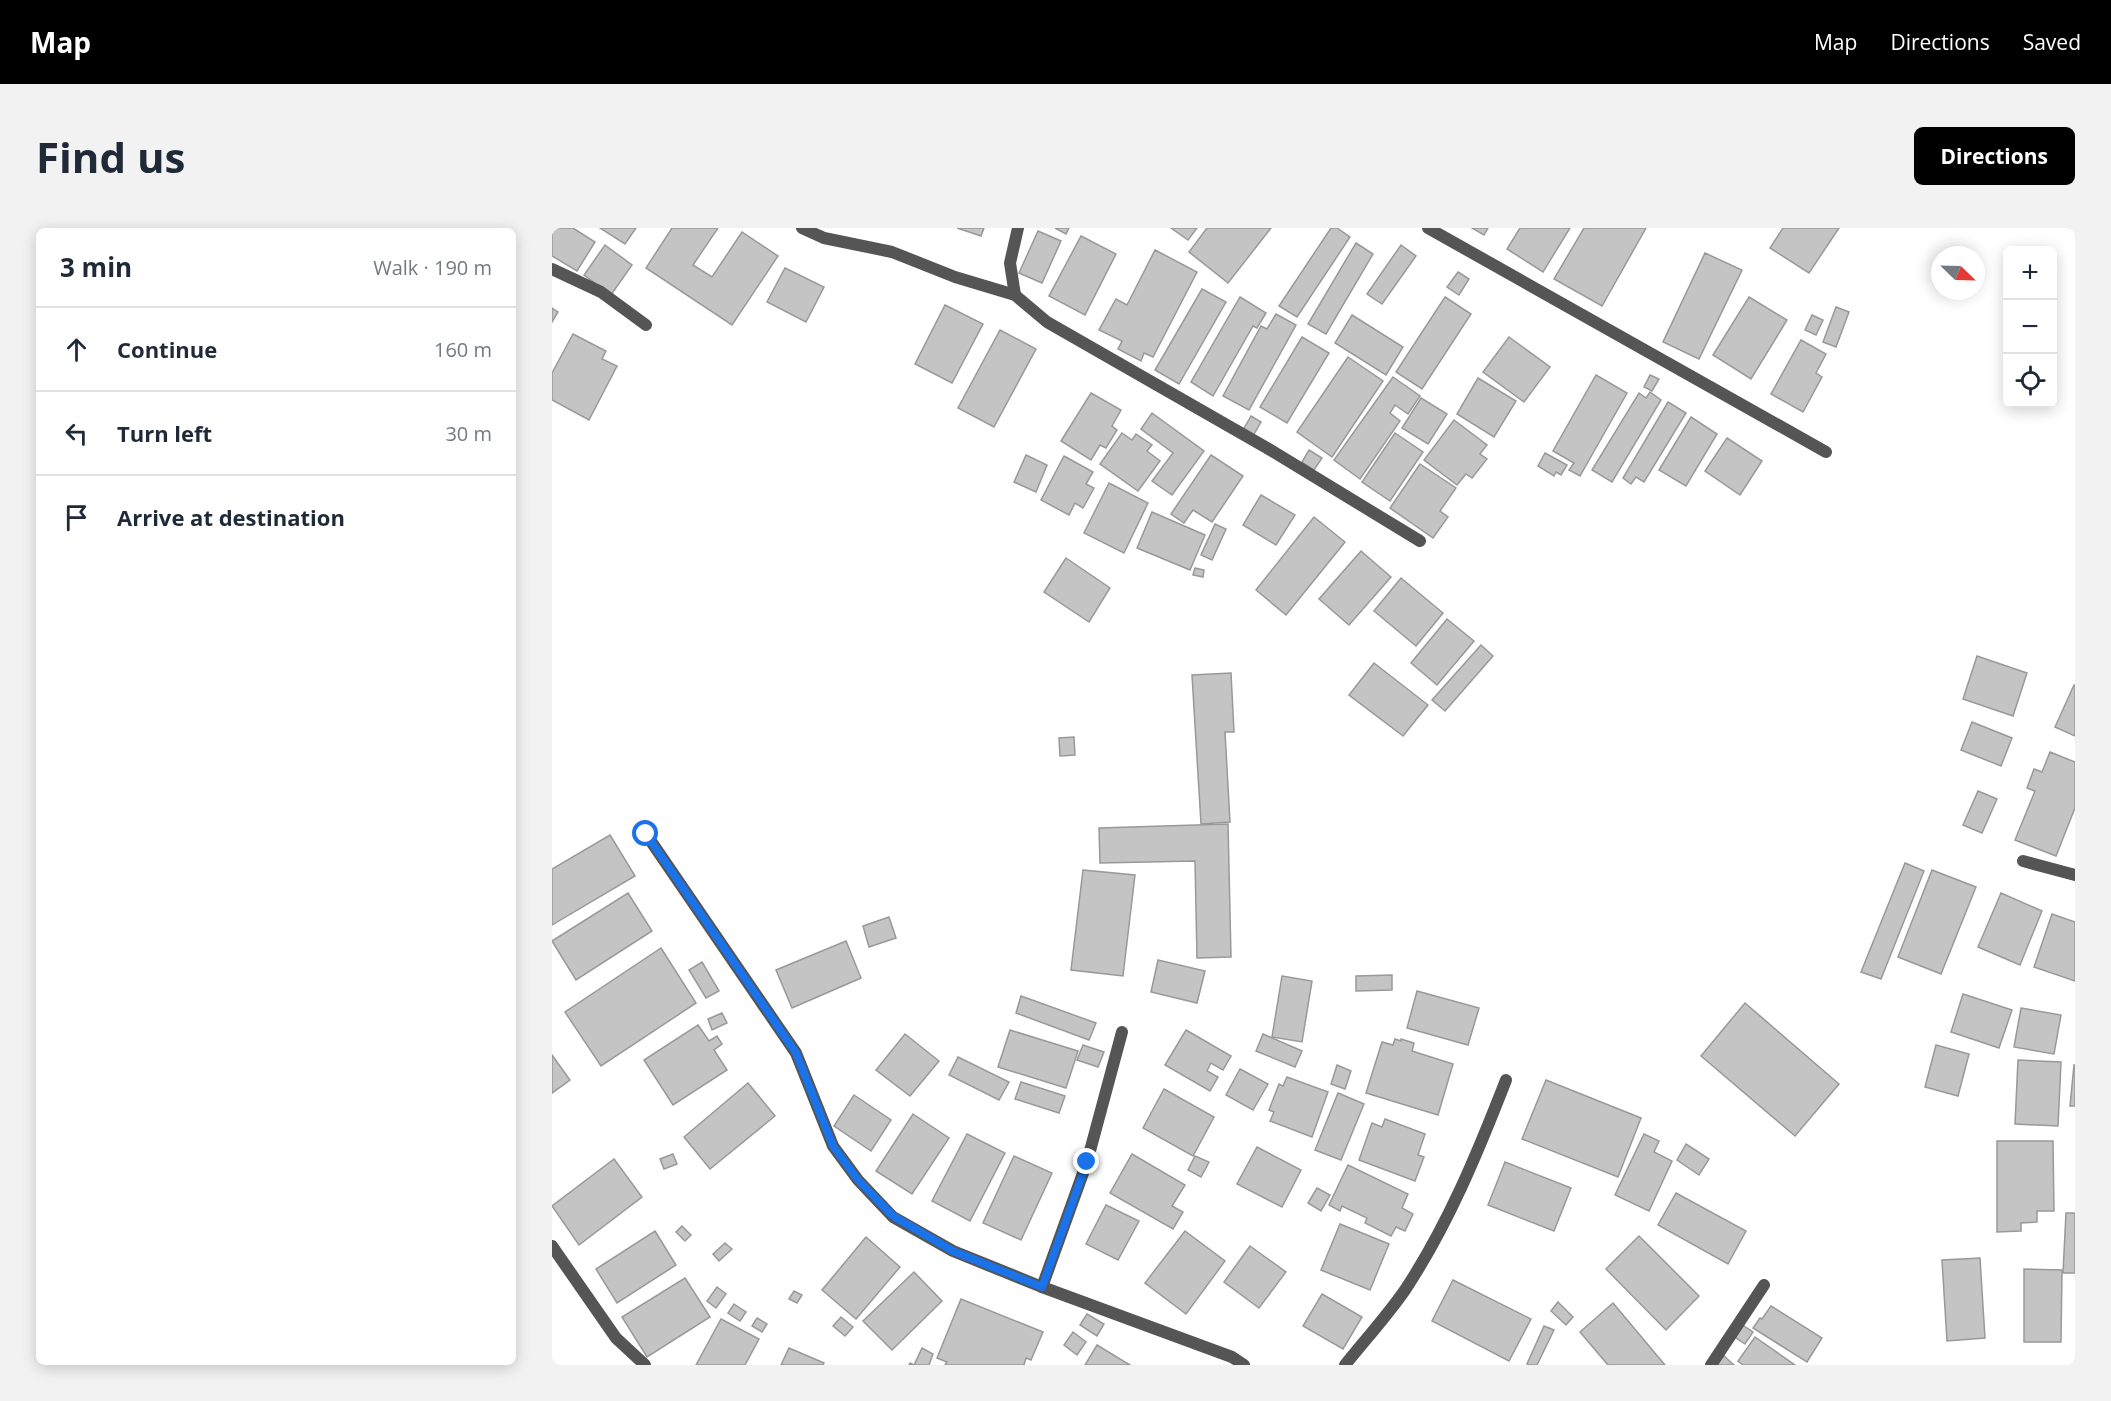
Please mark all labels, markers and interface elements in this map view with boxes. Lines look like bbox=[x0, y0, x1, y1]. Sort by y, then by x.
text: Map bbox=[30, 23, 91, 61]
text: Map bbox=[1814, 28, 1857, 56]
text: Directions bbox=[1890, 28, 1990, 56]
text: Saved bbox=[2023, 28, 2081, 56]
button: Directions bbox=[1914, 127, 2075, 185]
text: Find us bbox=[36, 128, 185, 185]
north arrow bbox=[1931, 246, 1985, 300]
map controls bbox=[2003, 246, 2057, 408]
button: + bbox=[2003, 246, 2057, 300]
text: 3 min bbox=[60, 249, 132, 285]
text: Walk · 190 m bbox=[373, 254, 492, 281]
button: − bbox=[2003, 300, 2057, 354]
icon: ahead bbox=[60, 333, 93, 366]
text: Continue bbox=[117, 334, 217, 364]
text: 160 m bbox=[434, 336, 492, 363]
button: locate bbox=[2003, 354, 2057, 408]
icon: left bbox=[60, 417, 93, 450]
text: Turn left bbox=[117, 418, 212, 448]
text: 30 m bbox=[445, 420, 492, 447]
icon: arrive bbox=[60, 501, 93, 534]
text: Arrive at destination bbox=[117, 502, 345, 532]
route start bbox=[632, 820, 658, 846]
route end bbox=[1073, 1148, 1099, 1174]

